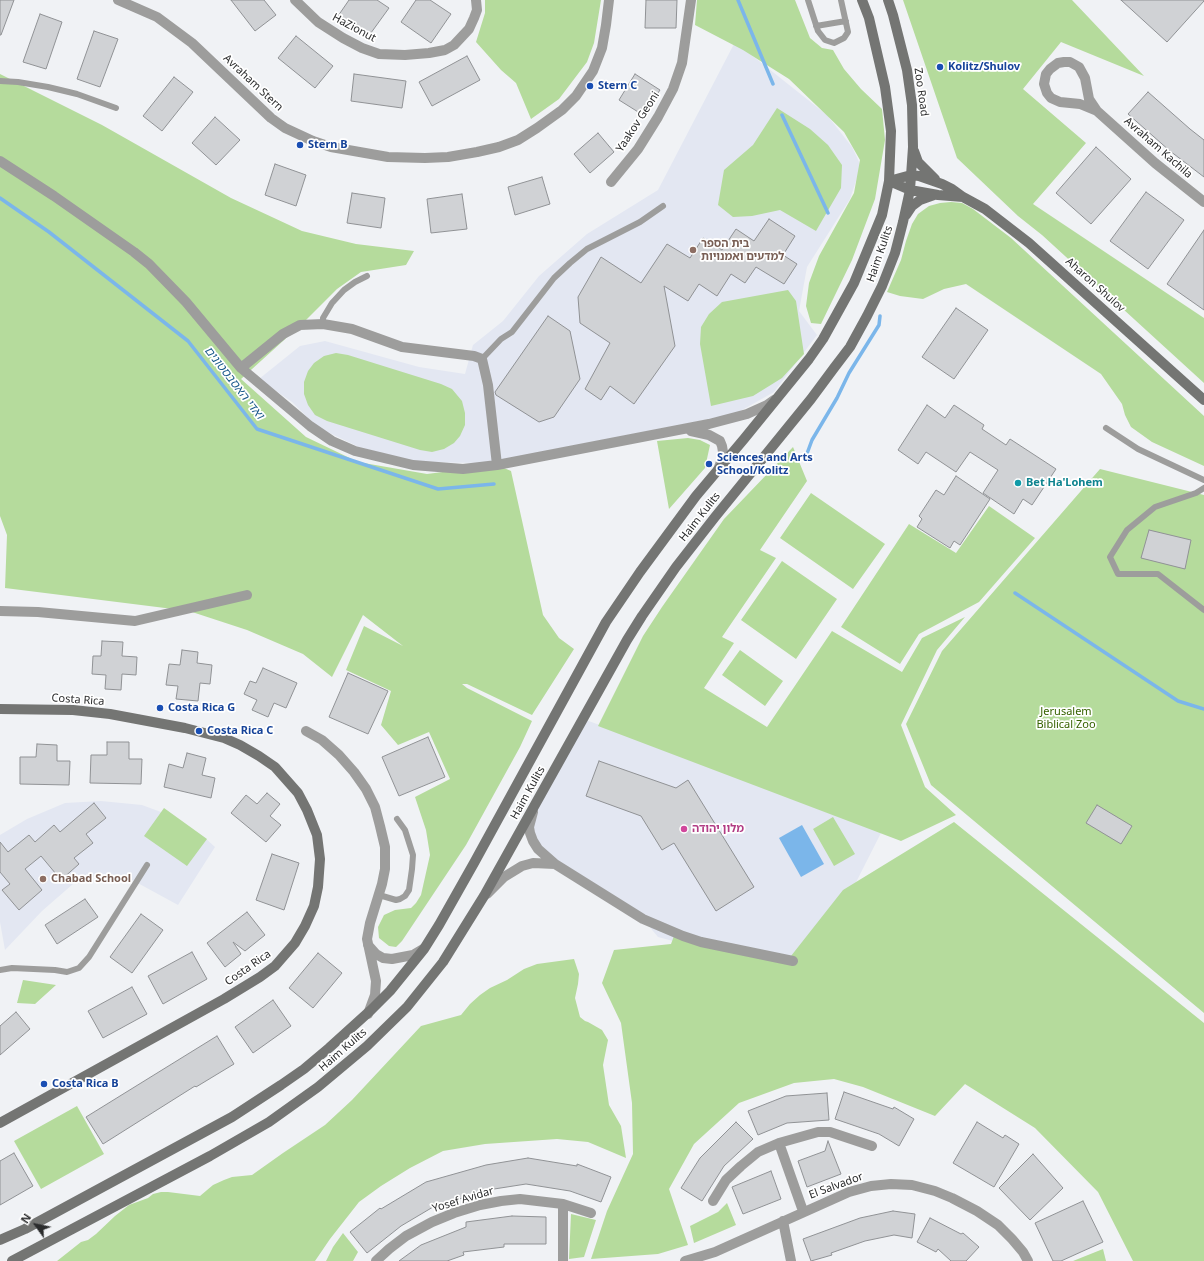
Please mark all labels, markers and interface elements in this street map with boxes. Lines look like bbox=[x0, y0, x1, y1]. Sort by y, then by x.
street label: HaZionut bbox=[330, 11, 378, 45]
street label: Avraham Stern bbox=[220, 52, 286, 114]
place label: Kolitz/Shulov bbox=[948, 60, 1020, 74]
marker: Kolitz/Shulov bbox=[935, 62, 945, 72]
street label: Zoo Road bbox=[911, 67, 931, 117]
place label: Stern C bbox=[598, 79, 637, 93]
marker: Stern C bbox=[585, 81, 595, 91]
street label: Yaakov Geoni bbox=[614, 89, 662, 155]
street label: Avraham Kachila bbox=[1121, 115, 1195, 181]
place label: Stern B bbox=[308, 138, 348, 152]
marker: Stern B bbox=[295, 140, 305, 150]
street label: Haim Kulits bbox=[864, 224, 896, 284]
place label: בית הספר למדעים ואמנויות bbox=[701, 237, 784, 263]
marker: בית הספר למדעים ואמנויות bbox=[688, 245, 698, 255]
street label: Aharon Shulov bbox=[1063, 255, 1127, 315]
water label: ואדי האסבסטונים bbox=[201, 344, 267, 422]
place label: Sciences and Arts School/Kolitz bbox=[717, 451, 813, 477]
marker: Sciences and Arts School/Kolitz bbox=[704, 459, 714, 469]
place label: Bet Ha'Lohem bbox=[1026, 476, 1103, 490]
marker: Bet Ha'Lohem bbox=[1013, 478, 1023, 488]
street label: Haim Kulits bbox=[677, 490, 723, 544]
street label: Costa Rica bbox=[51, 692, 105, 708]
place label: Costa Rica G bbox=[168, 701, 235, 715]
marker: Costa Rica G bbox=[155, 703, 165, 713]
park label: Jerusalem Biblical Zoo bbox=[1036, 705, 1096, 731]
place label: Costa Rica C bbox=[207, 724, 273, 738]
marker: Costa Rica C bbox=[194, 726, 204, 736]
street label: Haim Kulits bbox=[508, 764, 548, 822]
place label: מלון יהודה bbox=[692, 822, 744, 836]
marker: מלון יהודה bbox=[679, 824, 689, 834]
place label: Chabad School bbox=[51, 872, 131, 886]
marker: Chabad School bbox=[38, 874, 48, 884]
street label: Costa Rica bbox=[223, 947, 273, 989]
street label: Haim Kulits bbox=[316, 1026, 370, 1074]
place label: Costa Rica B bbox=[52, 1077, 119, 1091]
marker: Costa Rica B bbox=[39, 1079, 49, 1089]
street label: El Salvador bbox=[807, 1170, 865, 1202]
street label: Yosef Avidar bbox=[431, 1184, 495, 1216]
north arrow bbox=[16, 1205, 56, 1245]
text: N bbox=[17, 1210, 34, 1226]

